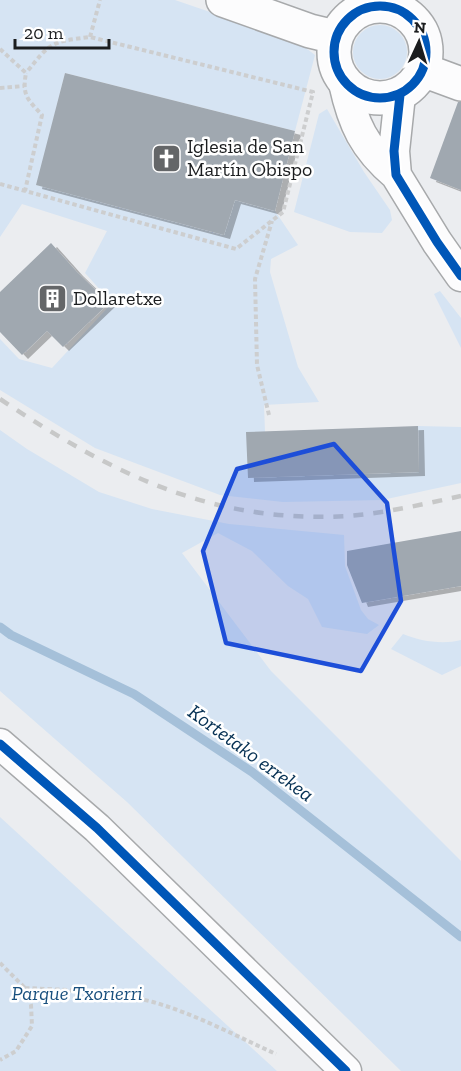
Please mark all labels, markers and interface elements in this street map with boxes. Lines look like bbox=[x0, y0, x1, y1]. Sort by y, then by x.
scale bar bbox=[15, 12, 110, 50]
north arrow bbox=[389, 12, 449, 72]
text: N bbox=[413, 18, 427, 37]
text: 20 m bbox=[24, 22, 64, 44]
place label: Iglesia de San Martín Obispo bbox=[187, 134, 312, 181]
church icon: Iglesia de San Martín Obispo bbox=[150, 142, 182, 174]
building icon: Dollaretxe bbox=[36, 282, 68, 314]
place label: Dollaretxe bbox=[73, 286, 162, 310]
water label: Kortetako errekea bbox=[183, 699, 319, 807]
park label: Parque Txorierri bbox=[11, 981, 143, 1005]

